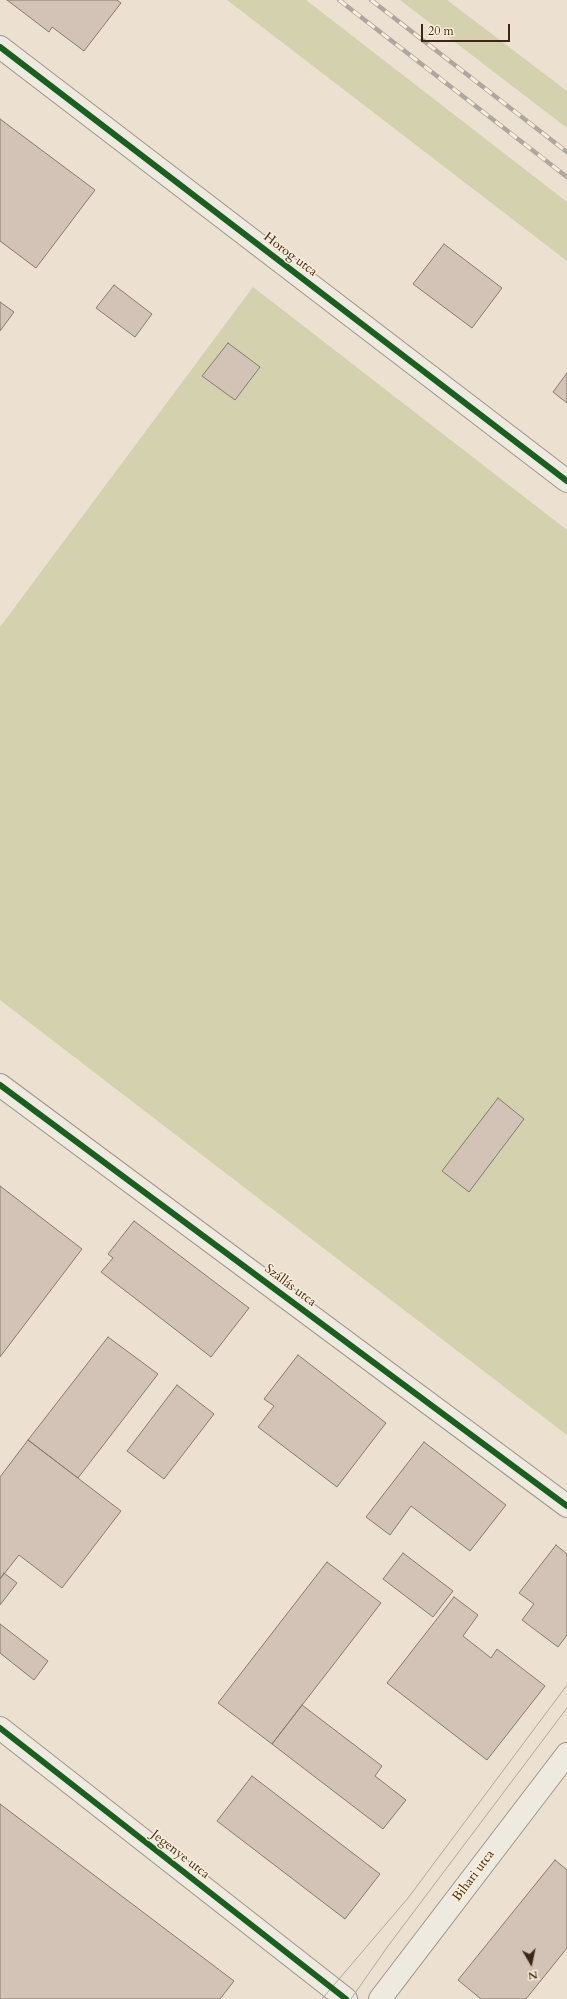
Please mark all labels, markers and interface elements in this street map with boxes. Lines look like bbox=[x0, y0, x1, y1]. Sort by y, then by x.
scale bar bbox=[423, 16, 512, 42]
text: 20 m bbox=[428, 23, 454, 39]
street label: Horog utca bbox=[260, 230, 320, 280]
street label: Szállás utca bbox=[261, 1261, 319, 1311]
street label: Jegenye utca bbox=[148, 1827, 212, 1883]
street label: Bihari utca bbox=[450, 1847, 498, 1905]
north arrow bbox=[511, 1943, 551, 1983]
text: N bbox=[527, 1967, 539, 1983]

